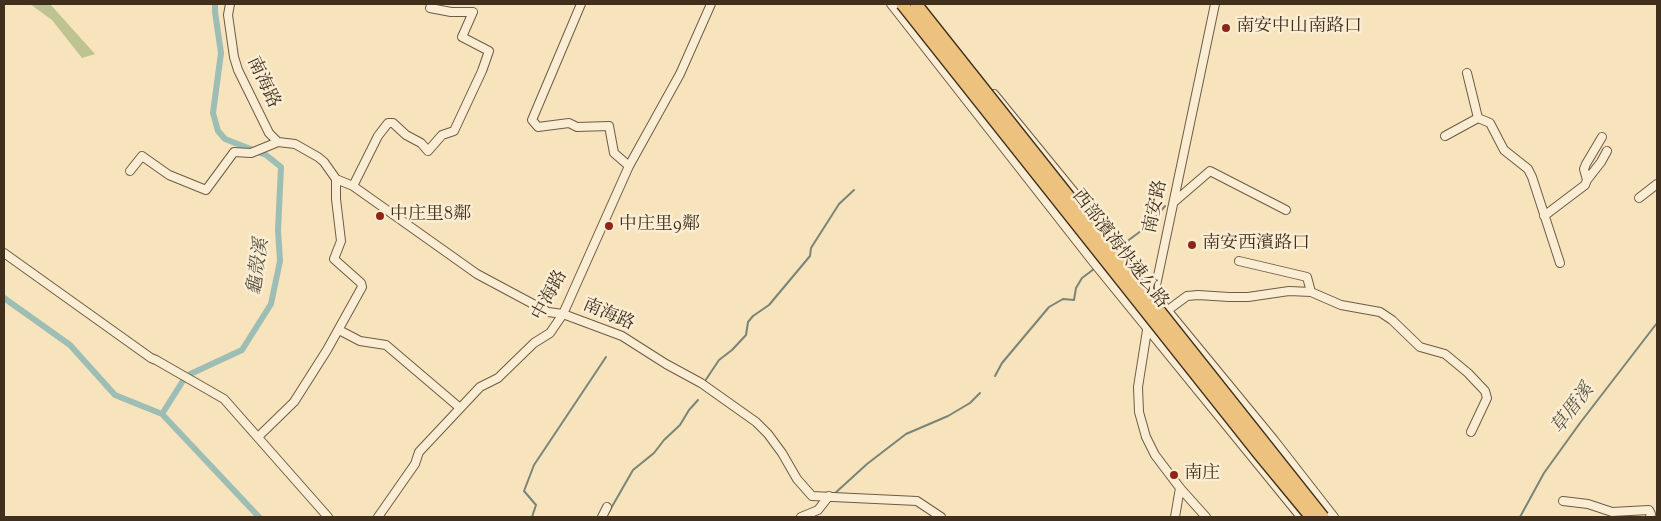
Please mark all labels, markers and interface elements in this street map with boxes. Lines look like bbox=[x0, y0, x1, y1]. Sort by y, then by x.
place label: 南安中山南路口 bbox=[1236, 17, 1362, 39]
marker: 南安中山南路口 bbox=[1220, 22, 1232, 34]
street label: 南海路 bbox=[241, 54, 283, 112]
street label: 南安路 bbox=[1141, 178, 1173, 236]
street label: 西部濱海快速公路 bbox=[1066, 187, 1172, 313]
place label: 中庄里8鄰 bbox=[390, 205, 471, 227]
marker: 中庄里8鄰 bbox=[374, 210, 386, 222]
place label: 中庄里9鄰 bbox=[619, 215, 700, 237]
marker: 中庄里9鄰 bbox=[603, 220, 615, 232]
place label: 南安西濱路口 bbox=[1202, 234, 1310, 256]
water label: 龜殼溪 bbox=[245, 237, 275, 297]
marker: 南安西濱路口 bbox=[1186, 239, 1198, 251]
street label: 中海路 bbox=[529, 267, 573, 325]
street label: 南海路 bbox=[579, 296, 637, 336]
water label: 草厝溪 bbox=[1548, 380, 1600, 440]
place label: 南庄 bbox=[1184, 464, 1220, 486]
marker: 南庄 bbox=[1168, 469, 1180, 481]

